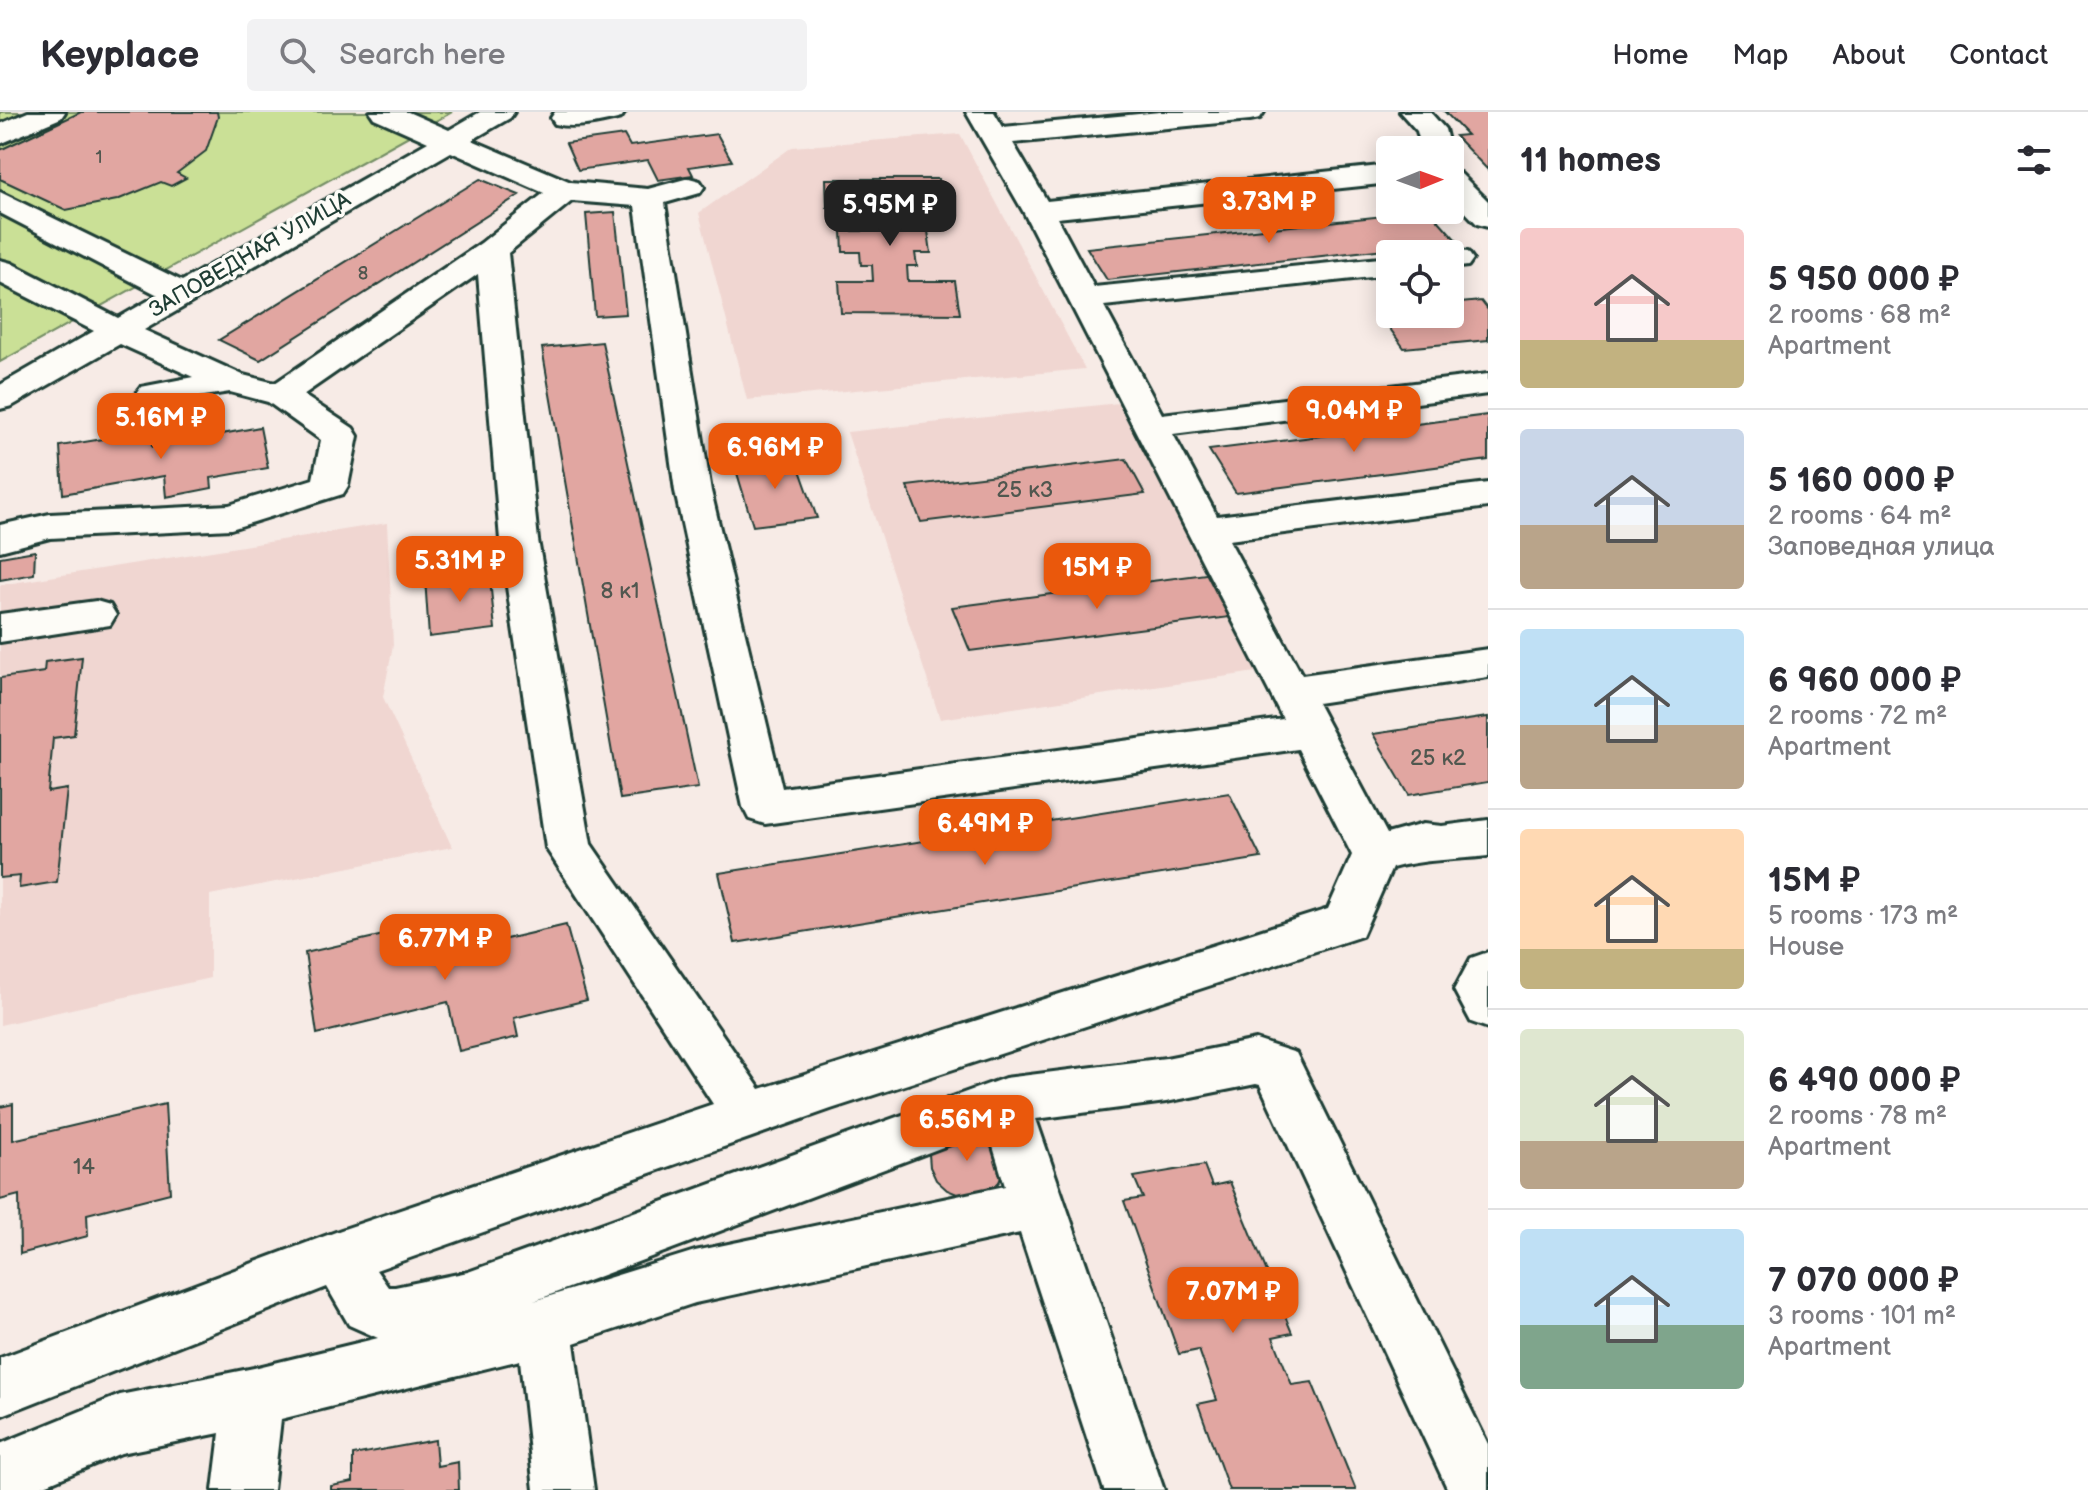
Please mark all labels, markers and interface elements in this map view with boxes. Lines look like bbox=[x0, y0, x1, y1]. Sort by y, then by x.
search box bbox=[247, 19, 807, 91]
text: Keyplace bbox=[40, 33, 199, 78]
icon: search bbox=[275, 33, 319, 77]
text: Search here bbox=[339, 37, 506, 73]
text: Home bbox=[1612, 39, 1688, 72]
text: Map bbox=[1732, 39, 1789, 72]
text: About bbox=[1833, 39, 1905, 72]
text: Contact bbox=[1949, 39, 2048, 72]
north arrow bbox=[1376, 136, 1464, 224]
map controls bbox=[1376, 136, 1464, 328]
icon: filters bbox=[2012, 138, 2056, 182]
text: 11 homes bbox=[1520, 140, 1661, 181]
house number: 1 bbox=[96, 147, 102, 168]
pin: 3.73M ₽ bbox=[1195, 177, 1343, 245]
pin: 5.95M ₽ bbox=[816, 180, 964, 248]
street label: ЗАПОВЕДНАЯ УЛИЦА bbox=[144, 186, 356, 324]
text: 3.73M ₽ bbox=[1221, 187, 1317, 218]
text: 5.95M ₽ bbox=[842, 190, 938, 221]
button: locate bbox=[1376, 240, 1464, 328]
text: 5 950 000 ₽ bbox=[1768, 259, 1959, 300]
icon: home bbox=[1584, 260, 1680, 356]
house number: 8 bbox=[358, 263, 368, 284]
text: 2 rooms · 68 m² bbox=[1768, 300, 1951, 331]
text: Apartment bbox=[1768, 331, 1891, 362]
pin: 9.04M ₽ bbox=[1280, 386, 1428, 454]
pin: 5.16M ₽ bbox=[87, 393, 235, 461]
text: 9.04M ₽ bbox=[1305, 396, 1403, 427]
text: 5.16M ₽ bbox=[115, 403, 207, 434]
pin: 6.96M ₽ bbox=[701, 423, 849, 491]
text: 6.96M ₽ bbox=[726, 433, 824, 464]
text: 5 160 000 ₽ bbox=[1768, 460, 1955, 501]
icon: home bbox=[1584, 461, 1680, 557]
house number: 25 к3 bbox=[997, 477, 1053, 504]
text: 2 rooms · 64 m² bbox=[1768, 501, 1952, 532]
text: Заповедная улица bbox=[1768, 532, 1995, 563]
pin: 5.31M ₽ bbox=[386, 536, 534, 604]
pin: 15M ₽ bbox=[1041, 543, 1153, 611]
text: 5.31M ₽ bbox=[414, 546, 506, 577]
text: 15M ₽ bbox=[1062, 553, 1132, 584]
house number: 8 к1 bbox=[601, 578, 639, 605]
text: 6 960 000 ₽ bbox=[1768, 660, 1961, 701]
icon: home bbox=[1584, 661, 1680, 757]
text: 2 rooms · 72 m² bbox=[1768, 701, 1947, 732]
text: Apartment bbox=[1768, 732, 1891, 763]
house number: 25 к2 bbox=[1410, 745, 1466, 772]
pin: 6.49M ₽ bbox=[911, 799, 1059, 867]
text: 6.49M ₽ bbox=[937, 809, 1033, 840]
text: 15M ₽ bbox=[1768, 860, 1860, 901]
icon: home bbox=[1584, 861, 1680, 957]
text: 5 rooms · 173 m² bbox=[1768, 901, 1958, 932]
pin: 6.77M ₽ bbox=[371, 914, 519, 982]
text: 6.77M ₽ bbox=[398, 924, 492, 955]
text: House bbox=[1768, 932, 1844, 963]
text: 6 490 000 ₽ bbox=[1768, 1060, 1961, 1101]
icon: home bbox=[1584, 1061, 1680, 1157]
pin: 6.56M ₽ bbox=[893, 1095, 1041, 1163]
text: 2 rooms · 78 m² bbox=[1768, 1101, 1947, 1132]
text: 6.56M ₽ bbox=[919, 1105, 1015, 1136]
text: Apartment bbox=[1768, 1132, 1891, 1163]
house number: 14 bbox=[73, 1154, 96, 1181]
text: 7 070 000 ₽ bbox=[1768, 1260, 1959, 1301]
icon: home bbox=[1584, 1261, 1680, 1357]
pin: 7.07M ₽ bbox=[1159, 1267, 1307, 1335]
text: 7.07M ₽ bbox=[1185, 1277, 1281, 1308]
text: 3 rooms · 101 m² bbox=[1768, 1301, 1956, 1332]
text: Apartment bbox=[1768, 1332, 1891, 1363]

